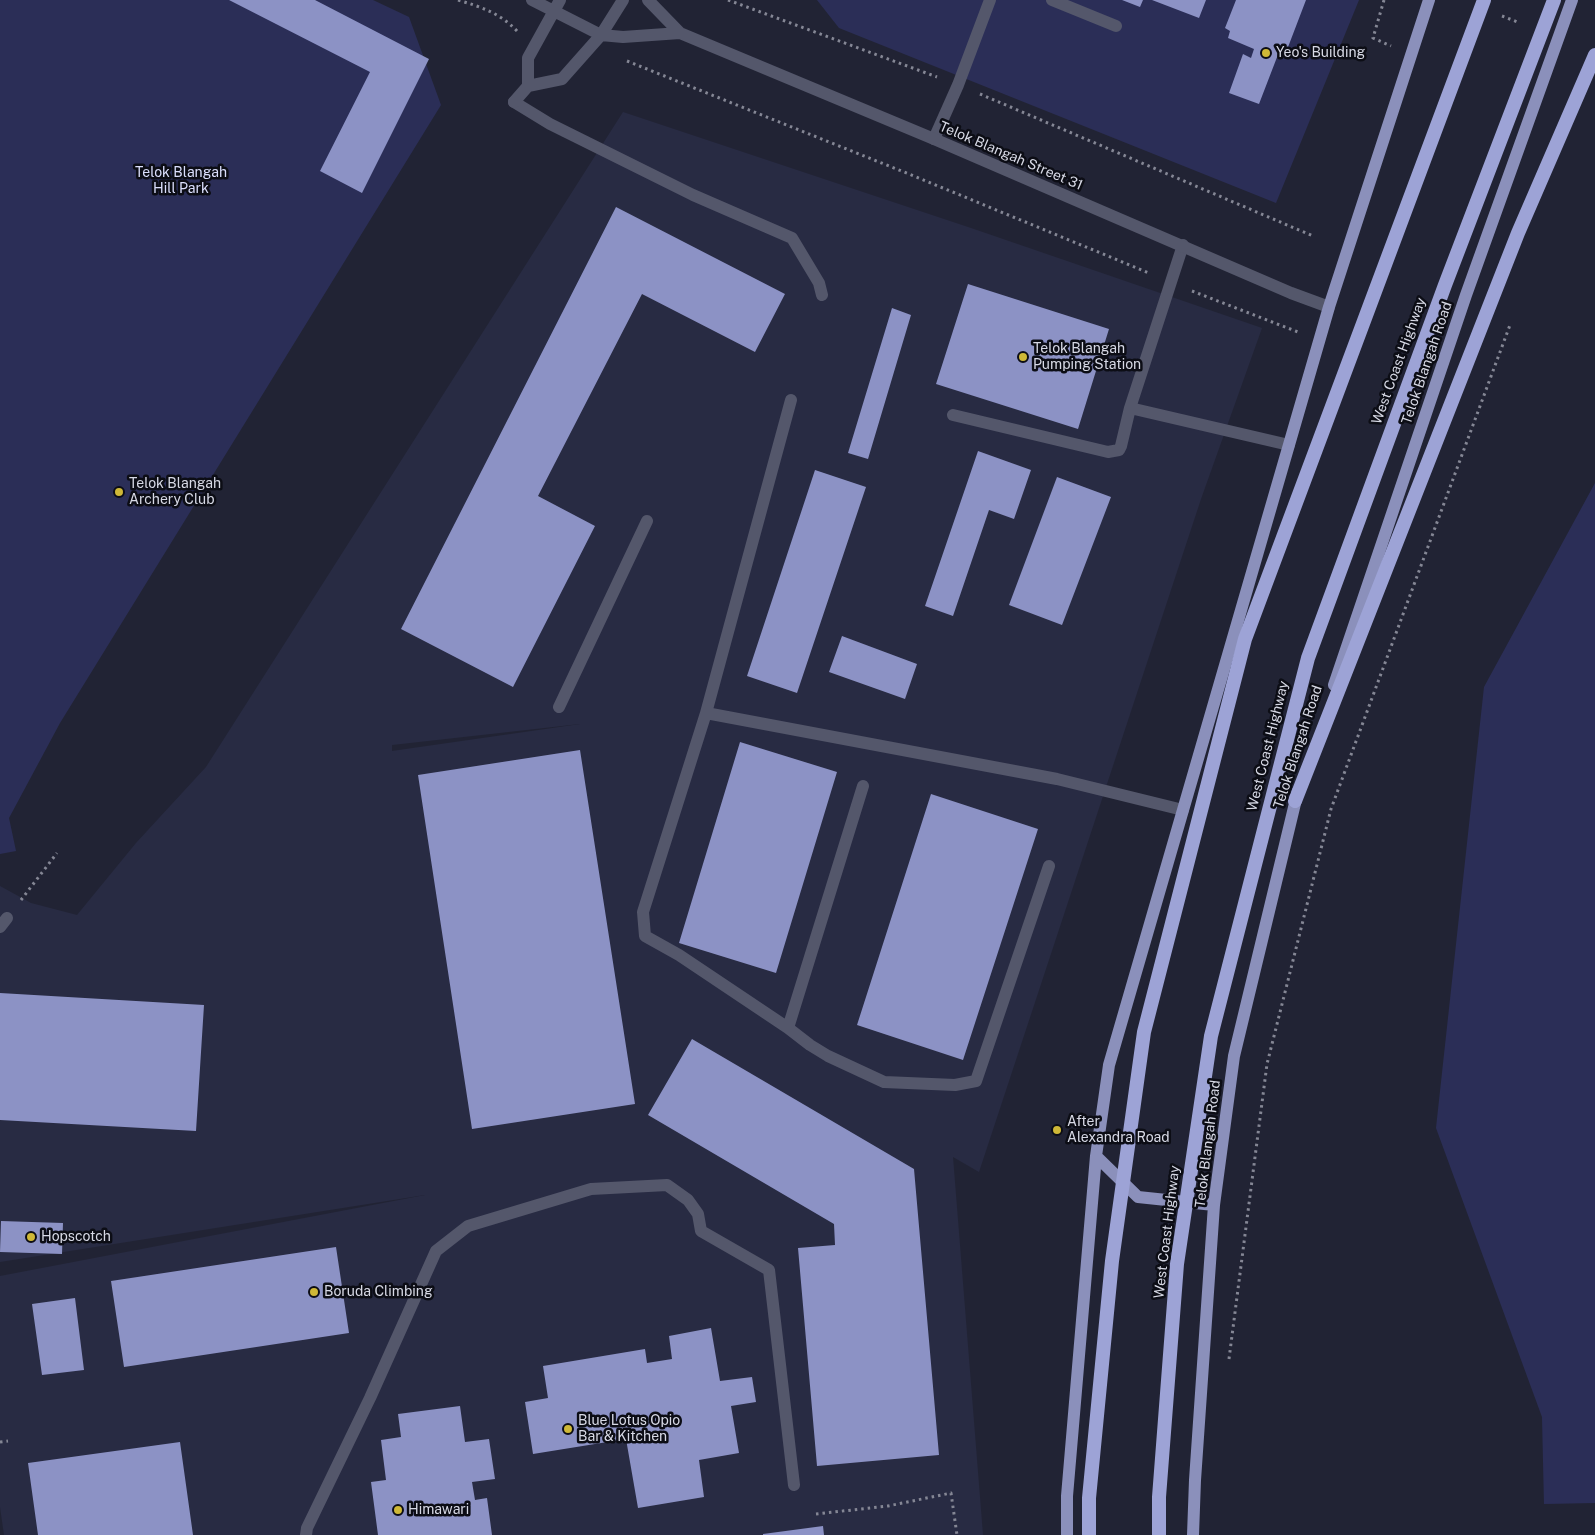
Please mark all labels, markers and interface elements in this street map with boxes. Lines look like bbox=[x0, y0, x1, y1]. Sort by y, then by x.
place label: Yeo's Building bbox=[1276, 45, 1365, 61]
marker: Yeo's Building bbox=[1260, 47, 1272, 59]
street label: Telok Blangah Street 31 bbox=[937, 118, 1085, 194]
park label: Telok Blangah Hill Park bbox=[135, 165, 227, 198]
street label: West Coast Highway bbox=[1368, 295, 1430, 427]
street label: Telok Blangah Road bbox=[1398, 299, 1456, 427]
place label: Telok Blangah Pumping Station bbox=[1033, 341, 1141, 374]
marker: Telok Blangah Pumping Station bbox=[1017, 351, 1029, 363]
place label: Telok Blangah Archery Club bbox=[129, 476, 221, 508]
marker: Telok Blangah Archery Club bbox=[113, 486, 125, 498]
street label: West Coast Highway bbox=[1244, 679, 1292, 813]
street label: Telok Blangah Road bbox=[1270, 683, 1326, 811]
street label: Telok Blangah Road bbox=[1192, 1079, 1224, 1209]
place label: After Alexandra Road bbox=[1067, 1114, 1170, 1146]
marker: After Alexandra Road bbox=[1051, 1124, 1063, 1136]
street label: West Coast Highway bbox=[1151, 1165, 1183, 1299]
place label: Hopscotch bbox=[41, 1229, 111, 1245]
marker: Hopscotch bbox=[25, 1231, 37, 1243]
place label: Boruda Climbing bbox=[324, 1284, 433, 1300]
marker: Boruda Climbing bbox=[308, 1286, 320, 1298]
place label: Blue Lotus Opio Bar & Kitchen bbox=[578, 1413, 680, 1445]
marker: Blue Lotus Opio Bar & Kitchen bbox=[562, 1423, 574, 1435]
place label: Himawari bbox=[408, 1502, 469, 1518]
marker: Himawari bbox=[392, 1504, 404, 1516]

